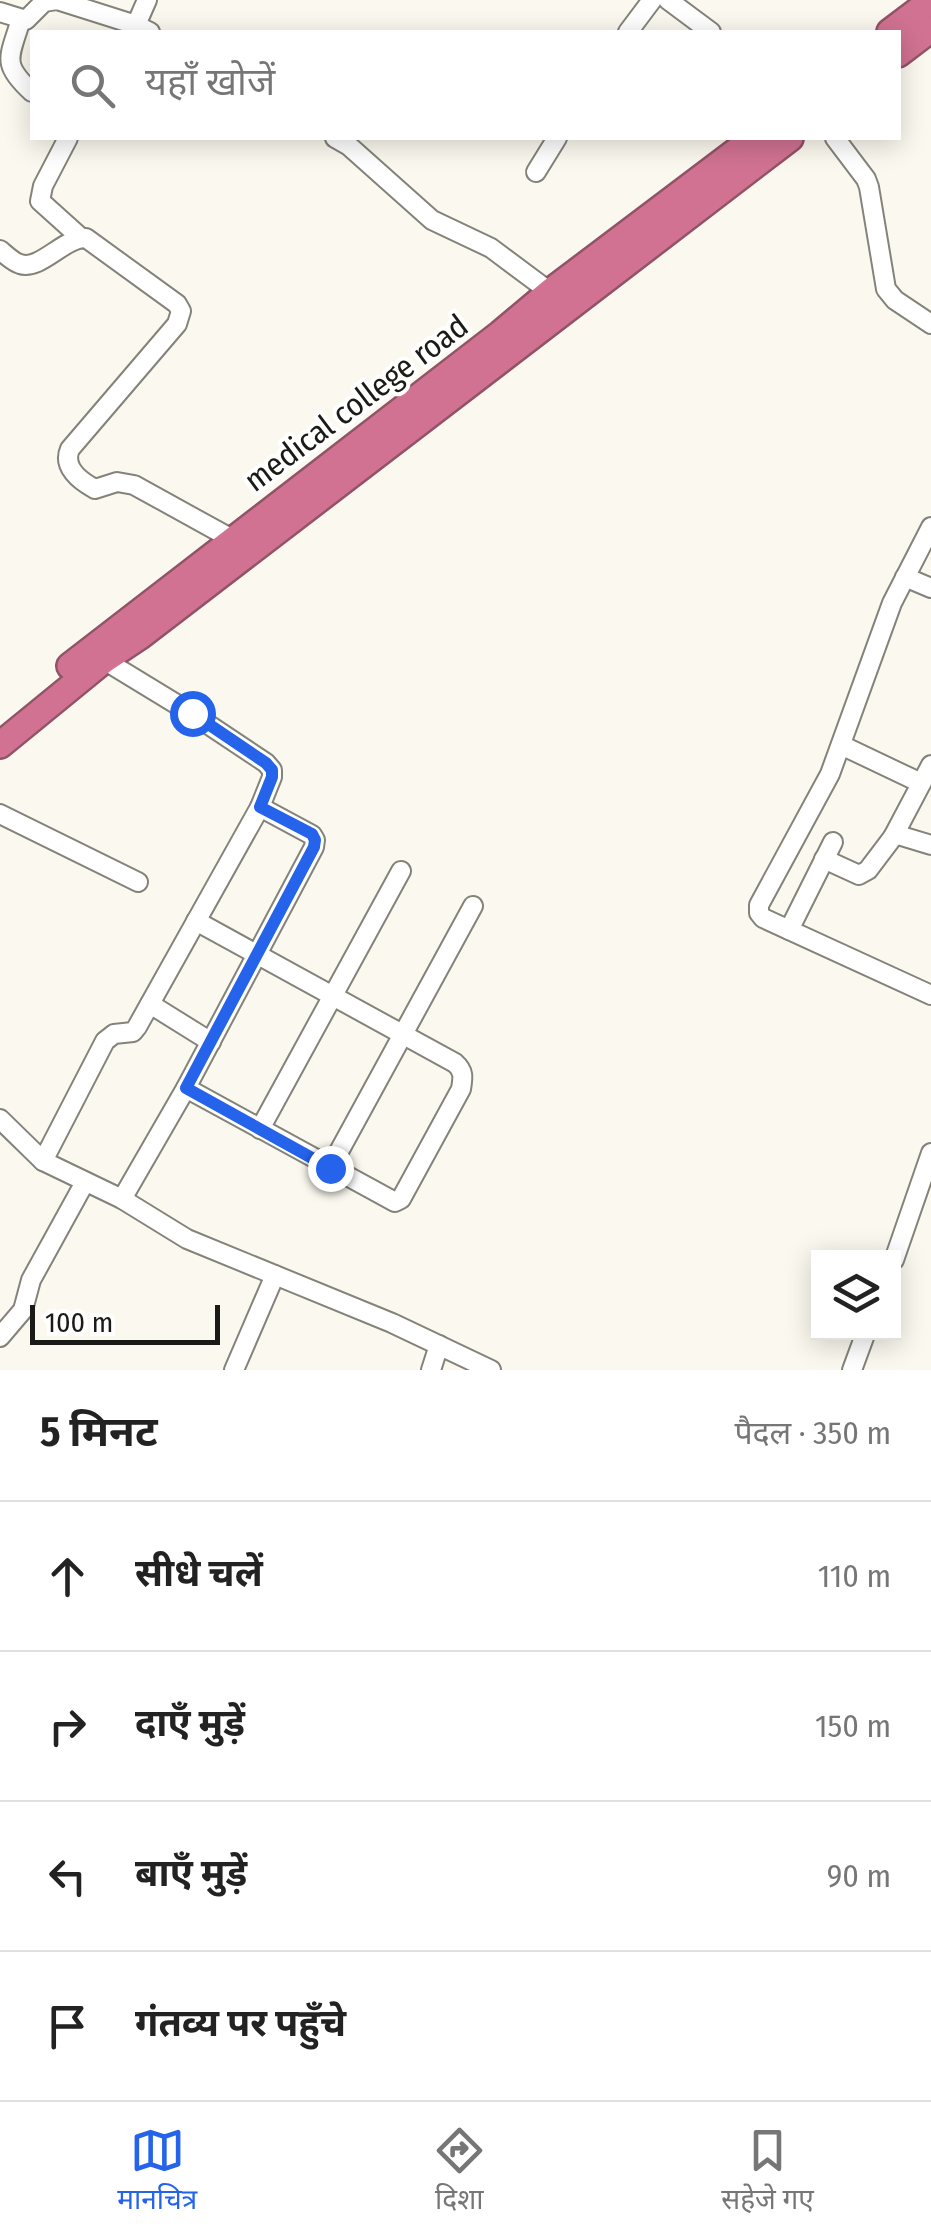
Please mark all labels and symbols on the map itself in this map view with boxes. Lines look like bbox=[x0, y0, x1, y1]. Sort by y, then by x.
street label: medical college road bbox=[237, 306, 475, 500]
route start bbox=[170, 691, 216, 737]
route end bbox=[308, 1146, 354, 1192]
scale bar bbox=[30, 1300, 220, 1344]

